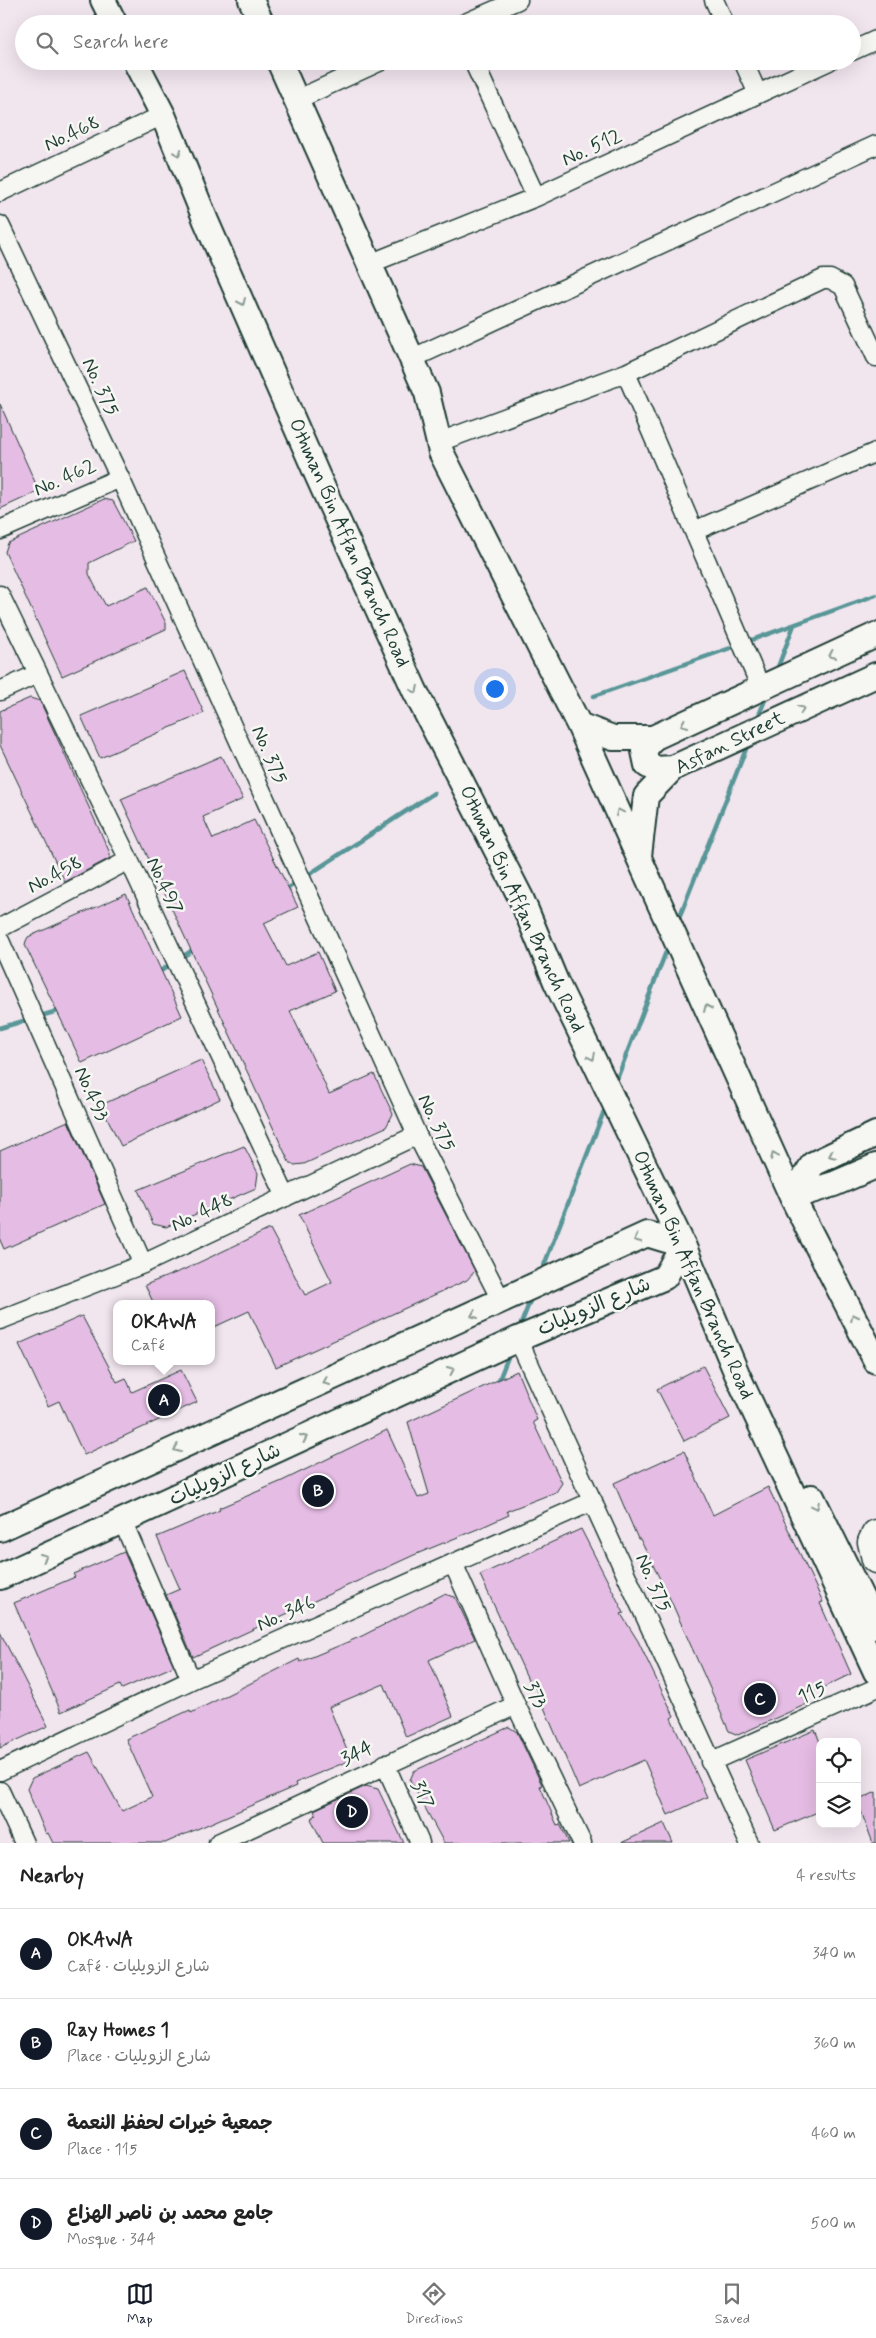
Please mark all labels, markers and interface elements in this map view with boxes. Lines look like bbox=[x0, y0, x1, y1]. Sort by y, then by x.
search box bbox=[15, 15, 861, 70]
icon: search bbox=[33, 29, 61, 57]
text: Search here bbox=[73, 30, 169, 55]
street label: No.468 bbox=[40, 109, 104, 159]
street label: No. 512 bbox=[558, 122, 626, 174]
one-way arrow bbox=[173, 148, 183, 156]
one-way arrow bbox=[235, 297, 246, 306]
street label: No. 375 bbox=[75, 354, 125, 420]
street label: Othman Bin Affan Branch Road bbox=[282, 414, 416, 672]
street label: No. 462 bbox=[30, 452, 100, 504]
one-way arrow bbox=[828, 649, 837, 660]
your location bbox=[482, 676, 508, 702]
one-way arrow bbox=[409, 685, 419, 694]
street label: Asfan Street bbox=[671, 705, 789, 781]
one-way arrow bbox=[796, 705, 805, 715]
one-way arrow bbox=[680, 717, 689, 728]
street label: No. 375 bbox=[244, 722, 294, 788]
street label: Othman Bin Affan Branch Road bbox=[453, 781, 591, 1037]
one-way arrow bbox=[614, 808, 625, 817]
street label: No.458 bbox=[23, 849, 87, 901]
street label: No.497 bbox=[139, 853, 189, 919]
one-way arrow bbox=[703, 1004, 714, 1013]
one-way arrow bbox=[586, 1052, 596, 1061]
street label: No.493 bbox=[67, 1062, 115, 1126]
street label: No. 375 bbox=[410, 1090, 462, 1156]
street label: Othman Bin Affan Branch Road bbox=[626, 1146, 760, 1404]
one-way arrow bbox=[828, 1148, 837, 1159]
one-way arrow bbox=[769, 1152, 780, 1161]
street label: No. 448 bbox=[167, 1187, 237, 1239]
one-way arrow bbox=[633, 1232, 642, 1243]
street label: شارع الزويليات bbox=[533, 1271, 655, 1343]
popup bbox=[113, 1300, 215, 1365]
one-way arrow bbox=[470, 1308, 479, 1319]
text: OKAWA bbox=[131, 1310, 197, 1335]
one-way arrow bbox=[850, 1314, 860, 1323]
text: Café bbox=[131, 1335, 165, 1356]
one-way arrow bbox=[446, 1366, 455, 1376]
one-way arrow bbox=[322, 1375, 331, 1385]
pin: A bbox=[148, 1381, 180, 1419]
one-way arrow bbox=[298, 1435, 307, 1445]
street label: شارع الزويليات bbox=[165, 1437, 285, 1513]
one-way arrow bbox=[173, 1442, 182, 1453]
pin: B bbox=[302, 1472, 334, 1510]
one-way arrow bbox=[810, 1500, 820, 1509]
street label: No. 375 bbox=[628, 1550, 678, 1616]
one-way arrow bbox=[39, 1553, 48, 1564]
street label: No. 346 bbox=[252, 1589, 320, 1639]
street label: 115 bbox=[793, 1675, 831, 1711]
street label: 373 bbox=[517, 1677, 553, 1713]
pin: C bbox=[744, 1680, 776, 1718]
street label: 344 bbox=[336, 1735, 378, 1773]
map controls bbox=[816, 1738, 861, 1828]
button: locate bbox=[816, 1738, 861, 1783]
street label: 317 bbox=[404, 1776, 440, 1814]
button: layers bbox=[816, 1783, 861, 1828]
pin: D bbox=[336, 1793, 368, 1831]
text: Nearby bbox=[20, 1862, 84, 1890]
text: 4 results bbox=[796, 1865, 856, 1886]
text: OKAWA bbox=[67, 1928, 133, 1953]
text: A bbox=[31, 1943, 41, 1964]
text: 340 m bbox=[812, 1943, 856, 1964]
text: Café · شارع الزويليات bbox=[67, 1956, 210, 1977]
text: Ray Homes 1 bbox=[67, 2018, 169, 2043]
text: B bbox=[31, 2033, 41, 2054]
text: 360 m bbox=[813, 2033, 856, 2054]
text: Place · شارع الزويليات bbox=[67, 2046, 211, 2067]
text: جمعية خيرات لحفظ النعمة bbox=[67, 2111, 273, 2136]
text: C bbox=[30, 2123, 42, 2144]
text: 460 m bbox=[811, 2123, 856, 2144]
text: Place · 115 bbox=[67, 2139, 137, 2160]
text: جامع محمد بن ناصر الهزاع bbox=[67, 2201, 273, 2226]
text: D bbox=[30, 2213, 42, 2234]
text: 500 m bbox=[811, 2213, 856, 2234]
text: Mosque · 344 bbox=[67, 2229, 156, 2250]
tab: Map bbox=[126, 2280, 154, 2328]
tab: Directions bbox=[406, 2280, 463, 2328]
tab: Saved bbox=[715, 2280, 750, 2328]

